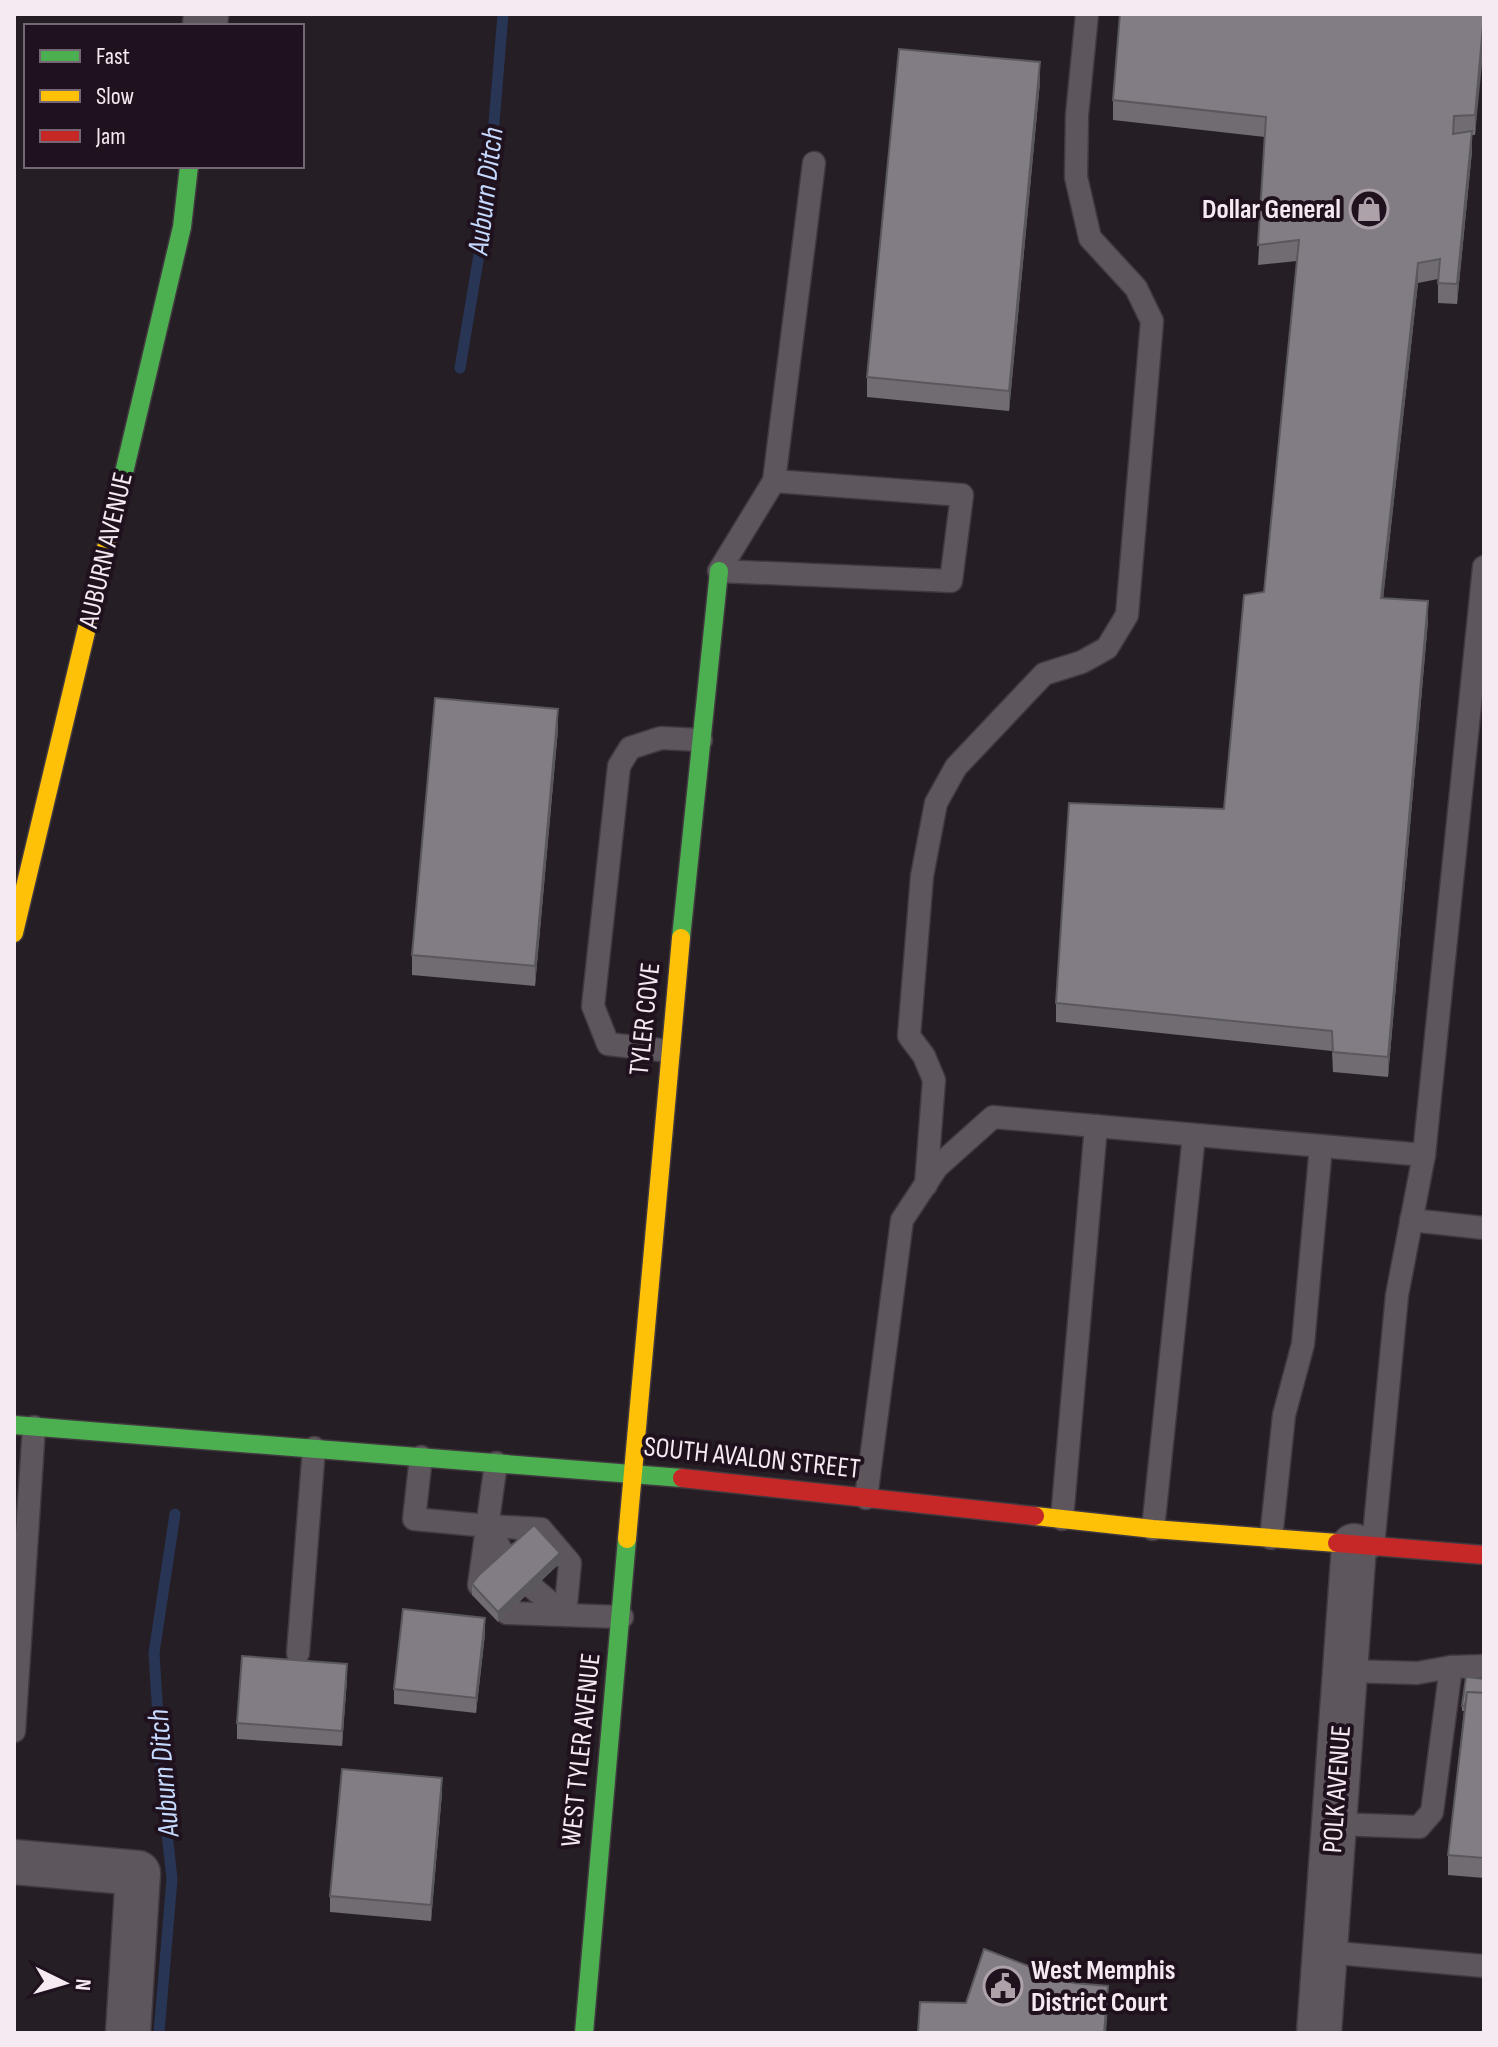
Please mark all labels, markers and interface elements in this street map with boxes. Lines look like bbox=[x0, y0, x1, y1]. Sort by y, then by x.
legend bbox=[24, 24, 304, 168]
text: Fast bbox=[96, 42, 130, 71]
text: Slow bbox=[96, 82, 134, 111]
text: Jam bbox=[95, 122, 126, 151]
water label: Auburn Ditch bbox=[460, 125, 512, 258]
shop icon: Dollar General bbox=[1348, 188, 1390, 230]
place label: Dollar General bbox=[1202, 193, 1341, 226]
street label: AUBURN AVENUE bbox=[72, 469, 140, 632]
street label: TYLER COVE bbox=[623, 961, 667, 1077]
street label: SOUTH AVALON STREET bbox=[642, 1430, 862, 1486]
street label: WEST TYLER AVENUE bbox=[554, 1651, 608, 1849]
water label: Auburn Ditch bbox=[140, 1708, 188, 1839]
street label: POLK AVENUE bbox=[1316, 1724, 1358, 1854]
north arrow bbox=[24, 1943, 104, 2023]
place label: West Memphis District Court bbox=[1031, 1954, 1175, 2019]
public building icon: West Memphis District Court bbox=[982, 1965, 1024, 2007]
text: N bbox=[68, 1978, 96, 1992]

